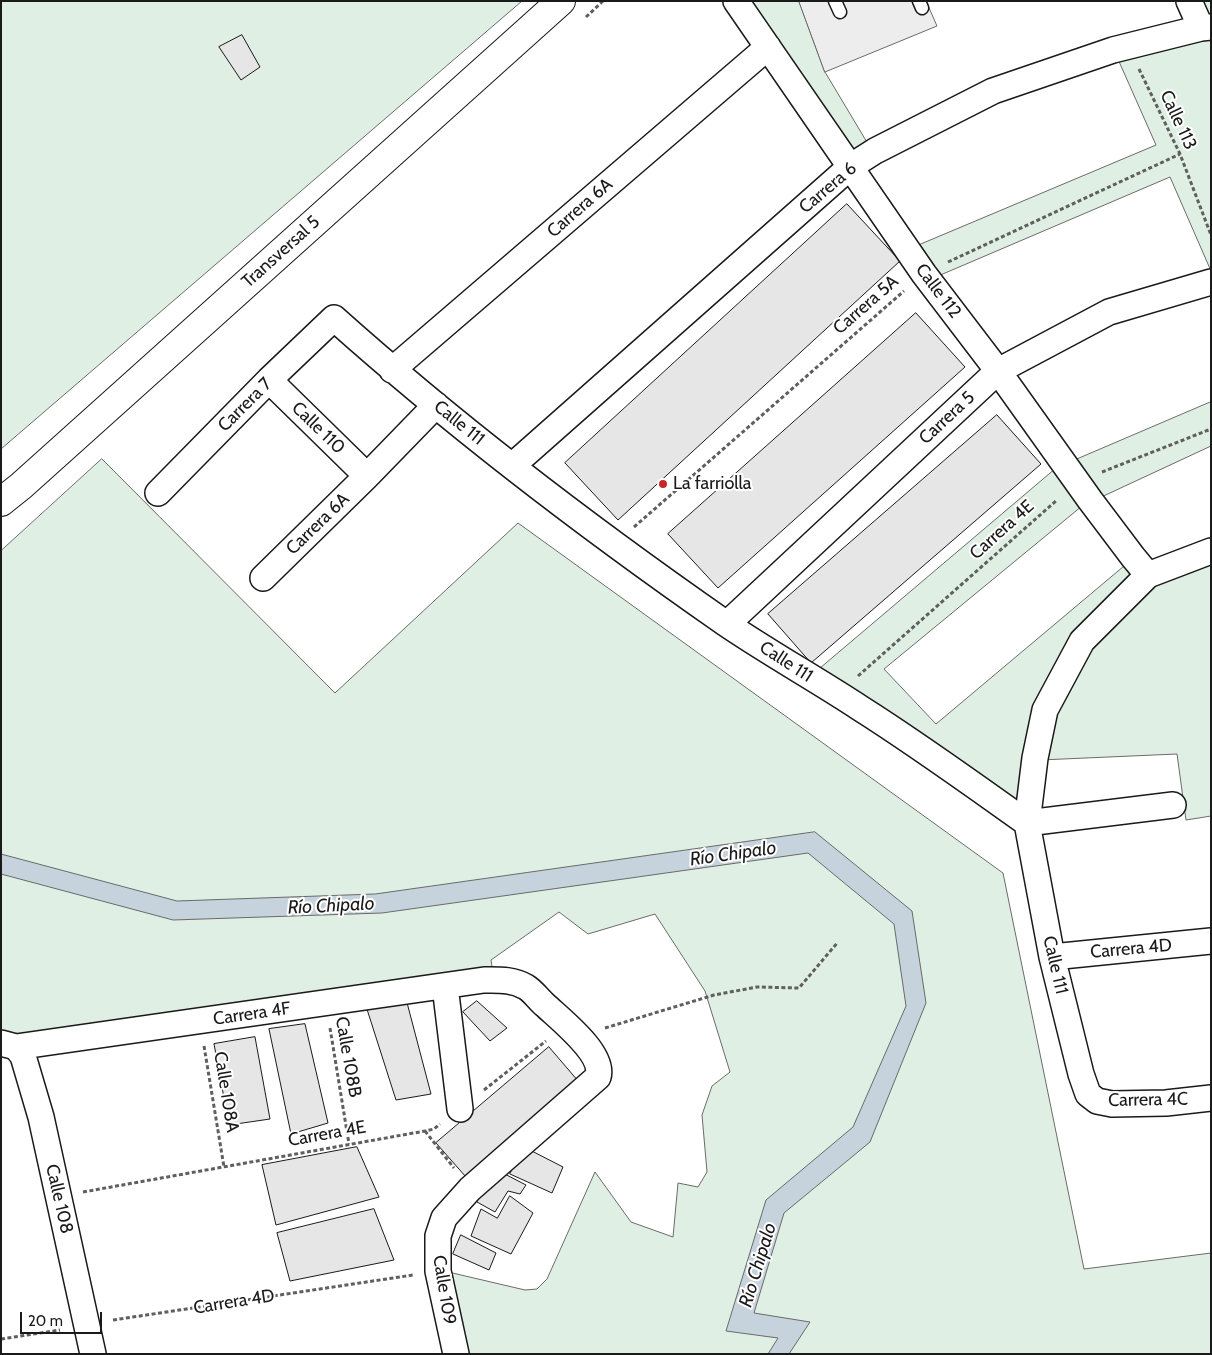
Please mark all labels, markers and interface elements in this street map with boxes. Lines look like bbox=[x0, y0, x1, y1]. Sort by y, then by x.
street label: Calle 113 bbox=[1155, 87, 1201, 153]
street label: Carrera 6 bbox=[795, 158, 861, 218]
street label: Carrera 6A bbox=[543, 174, 617, 242]
street label: Transversal 5 bbox=[238, 211, 324, 293]
street label: Calle 112 bbox=[911, 260, 965, 322]
street label: Carrera 5A bbox=[829, 271, 903, 339]
street label: Carrera 7 bbox=[214, 374, 276, 436]
street label: Carrera 5 bbox=[915, 387, 979, 449]
street label: Calle 111 bbox=[429, 396, 489, 450]
street label: Calle 110 bbox=[287, 397, 349, 459]
place label: La farriolla bbox=[673, 473, 751, 495]
marker: La farriolla bbox=[657, 478, 669, 490]
street label: Carrera 6A bbox=[282, 489, 354, 559]
street label: Carrera 4E bbox=[966, 496, 1038, 564]
street label: Calle 111 bbox=[755, 637, 817, 687]
water label: Río Chipalo bbox=[688, 837, 778, 871]
water label: Río Chipalo bbox=[287, 892, 375, 920]
street label: Calle 111 bbox=[1038, 934, 1072, 996]
street label: Carrera 4D bbox=[1089, 935, 1173, 963]
street label: Carrera 4F bbox=[212, 998, 292, 1030]
street label: Calle 108B bbox=[330, 1015, 366, 1099]
street label: Calle 108A bbox=[209, 1050, 243, 1134]
street label: Carrera 4C bbox=[1108, 1089, 1188, 1111]
street label: Carrera 4E bbox=[286, 1117, 368, 1151]
street label: Calle 108 bbox=[41, 1162, 77, 1236]
water label: Río Chipalo bbox=[734, 1220, 782, 1310]
street label: Calle 109 bbox=[428, 1254, 460, 1326]
street label: Carrera 4D bbox=[192, 1285, 276, 1319]
scale bar bbox=[22, 1302, 105, 1334]
text: 20 m bbox=[28, 1312, 63, 1330]

